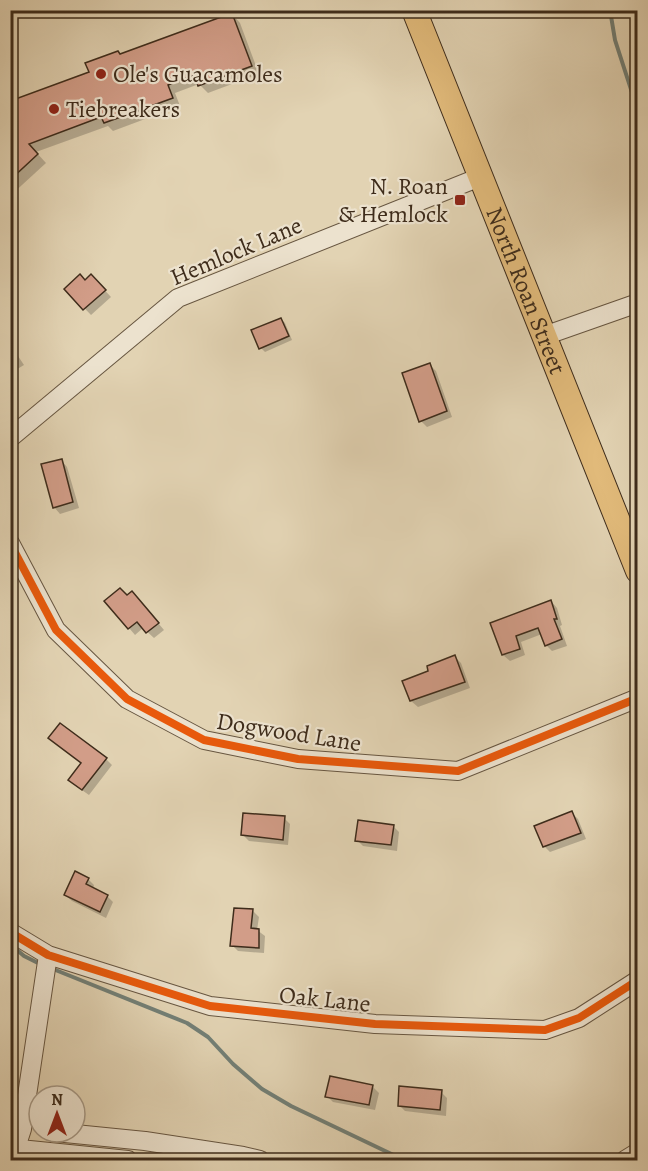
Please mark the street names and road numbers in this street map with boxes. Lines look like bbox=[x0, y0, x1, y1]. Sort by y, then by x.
street label: North Roan Street bbox=[478, 202, 574, 379]
street label: Hemlock Lane bbox=[165, 209, 307, 293]
street label: Dogwood Lane bbox=[214, 705, 364, 759]
street label: Oak Lane bbox=[278, 978, 372, 1020]

